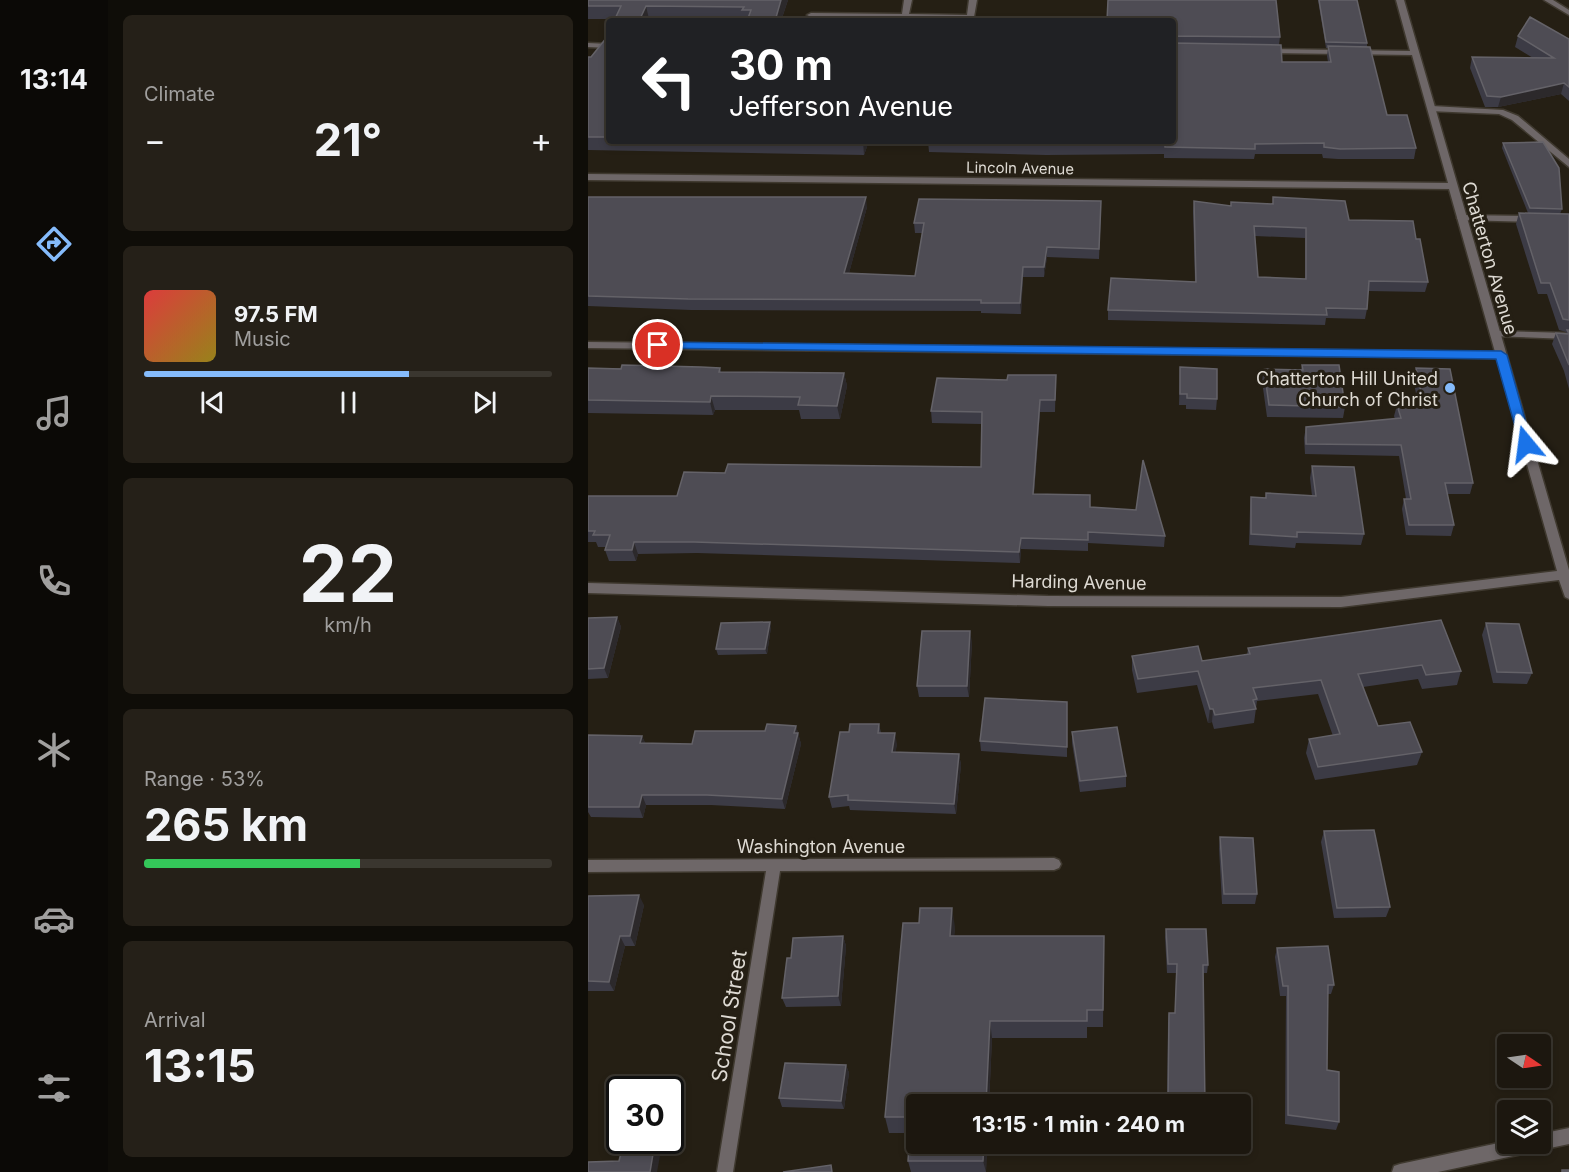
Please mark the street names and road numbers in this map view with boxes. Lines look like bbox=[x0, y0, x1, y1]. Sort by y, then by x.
street label: Lincoln Avenue bbox=[966, 158, 1074, 178]
street label: Chatterton Avenue bbox=[1458, 179, 1522, 337]
street label: Harding Avenue bbox=[1011, 570, 1147, 594]
street label: Washington Avenue bbox=[737, 836, 905, 857]
street label: School Street bbox=[706, 948, 752, 1084]

